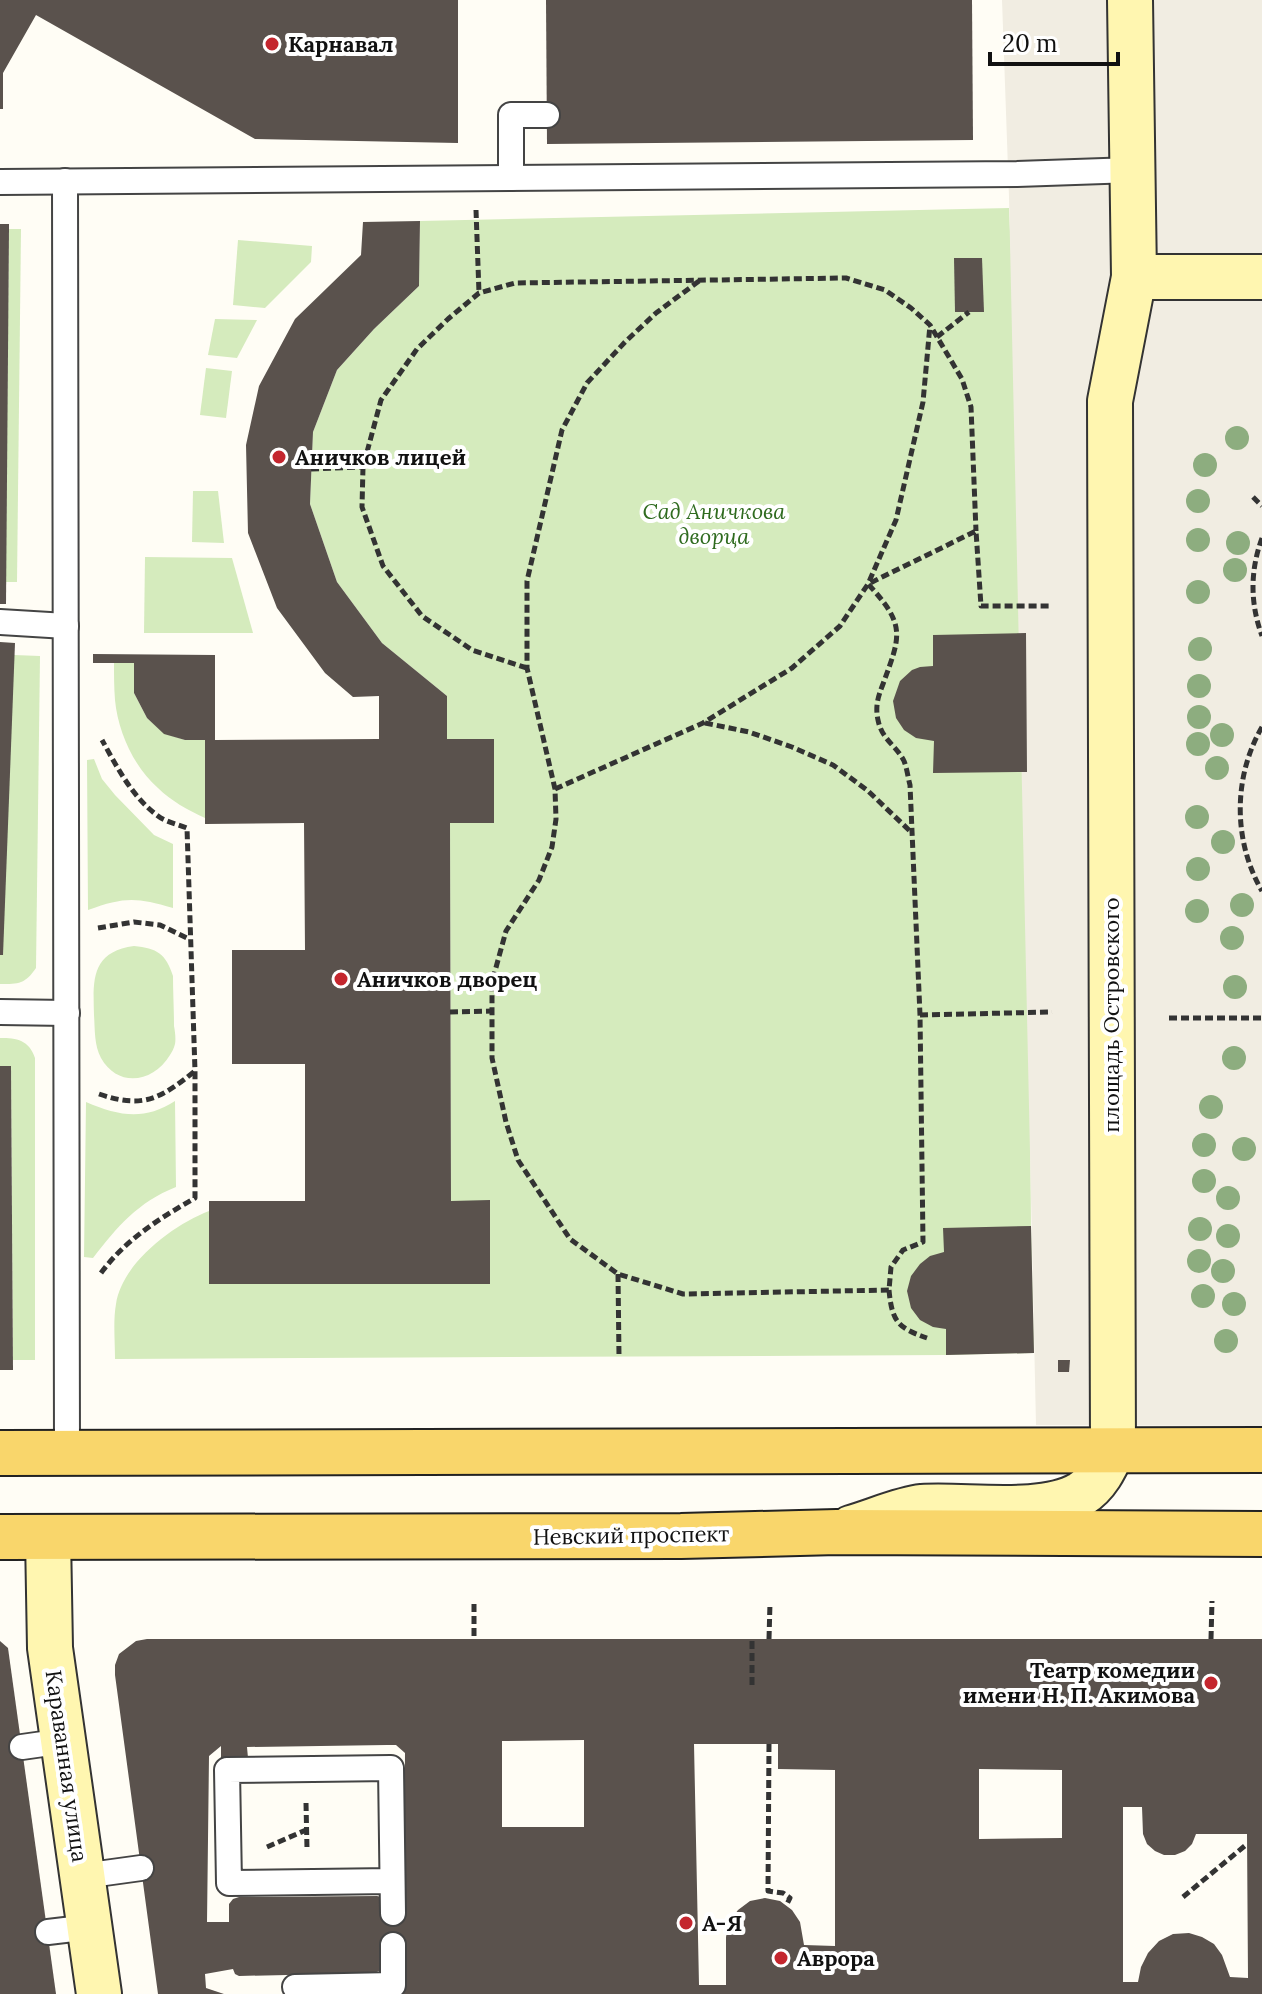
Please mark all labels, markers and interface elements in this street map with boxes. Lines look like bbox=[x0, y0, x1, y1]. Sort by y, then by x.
scale bar bbox=[990, 16, 1118, 66]
text: 20 m bbox=[1002, 28, 1058, 59]
place label: Карнавал bbox=[288, 30, 394, 58]
marker: Карнавал bbox=[263, 35, 281, 53]
place label: Аничков лицей bbox=[295, 443, 466, 471]
marker: Аничков лицей bbox=[270, 448, 288, 466]
park label: Сад Аничкова дворца bbox=[643, 497, 786, 550]
street label: площадь Островского bbox=[1097, 897, 1125, 1133]
place label: Аничков дворец bbox=[357, 965, 537, 993]
marker: Аничков дворец bbox=[332, 970, 350, 988]
street label: Невский проспект bbox=[533, 1519, 730, 1551]
place label: Театр комедии имени Н. П. Акимова bbox=[963, 1656, 1195, 1709]
street label: Караванная улица bbox=[40, 1668, 94, 1864]
marker: Театр комедии имени Н. П. Акимова bbox=[1202, 1674, 1220, 1692]
place label: А-Я bbox=[702, 1909, 742, 1937]
marker: А-Я bbox=[677, 1914, 695, 1932]
place label: Аврора bbox=[797, 1944, 875, 1972]
marker: Аврора bbox=[772, 1949, 790, 1967]

